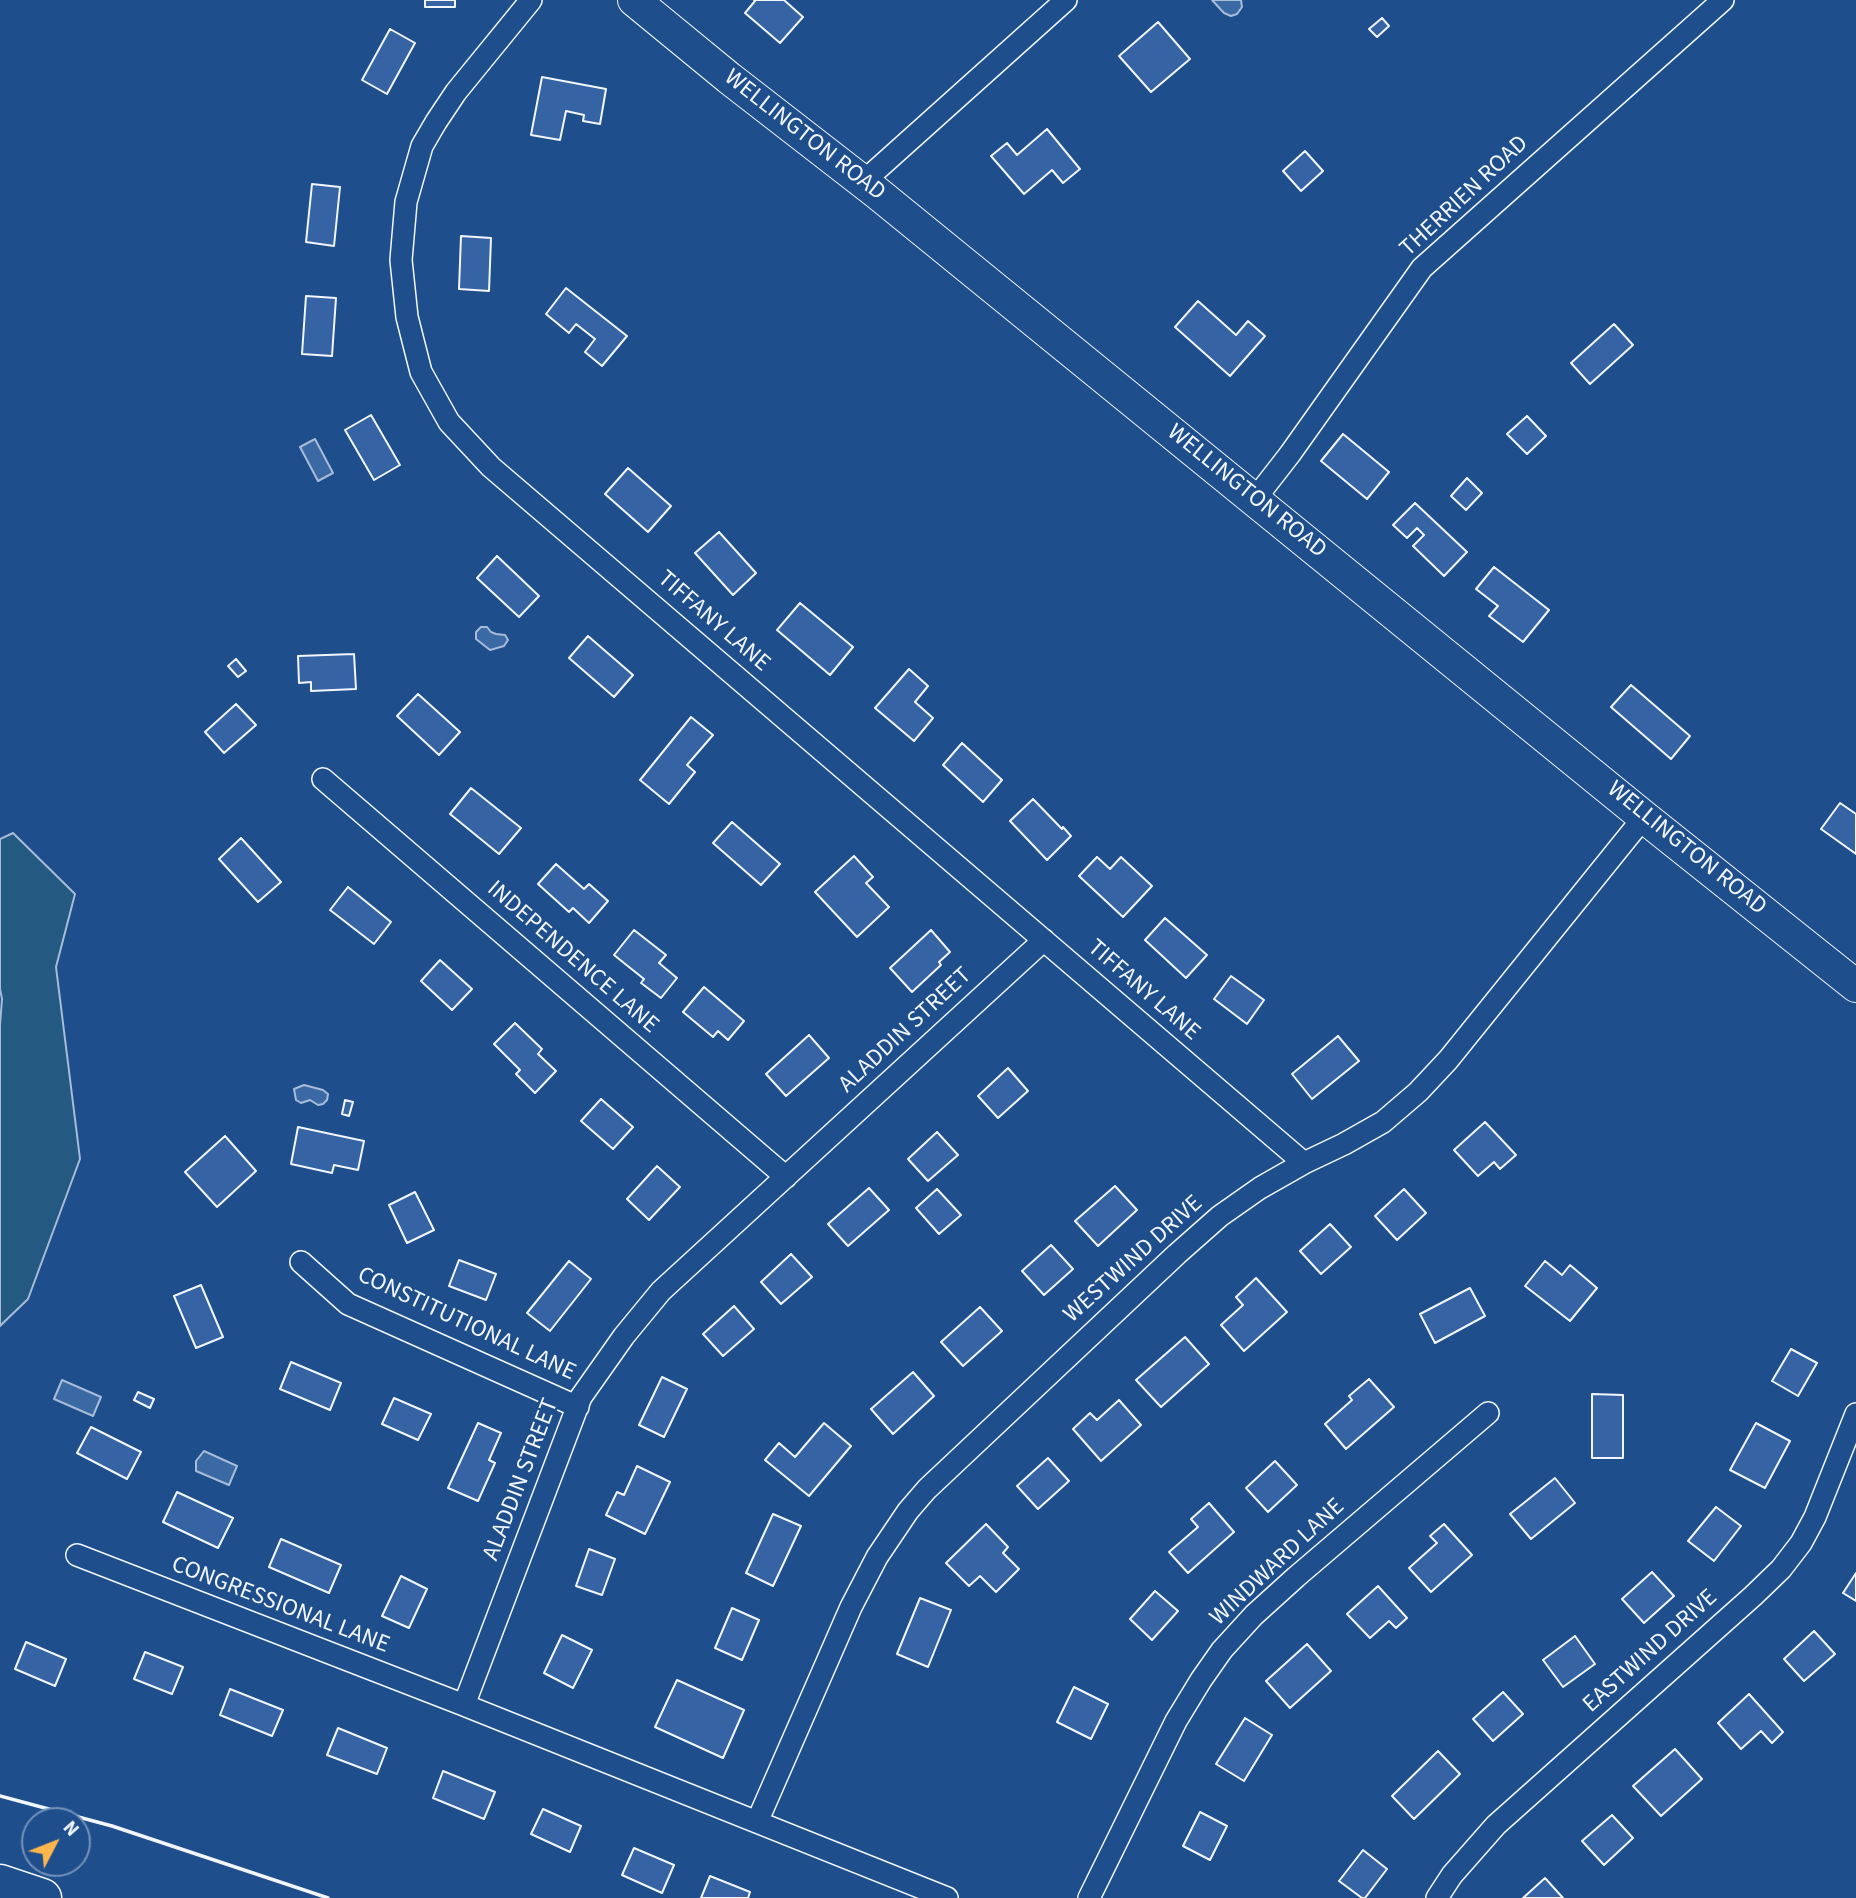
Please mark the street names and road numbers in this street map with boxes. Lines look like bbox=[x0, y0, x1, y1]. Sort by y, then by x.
street label: WELLINGTON ROAD bbox=[718, 64, 890, 208]
street label: THERRIEN ROAD bbox=[1395, 130, 1535, 264]
street label: WELLINGTON ROAD bbox=[1161, 419, 1331, 565]
street label: TIFFANY LANE bbox=[651, 565, 775, 679]
street label: WELLINGTON ROAD bbox=[1601, 776, 1771, 922]
street label: INDEPENDENCE LANE bbox=[480, 876, 664, 1040]
street label: TIFFANY LANE bbox=[1081, 934, 1205, 1048]
street label: ALADDIN STREET bbox=[834, 962, 978, 1100]
street label: WESTWIND DRIVE bbox=[1059, 1190, 1209, 1330]
street label: CONSTITUTIONAL LANE bbox=[352, 1262, 580, 1388]
street label: ALADDIN STREET bbox=[478, 1395, 566, 1565]
street label: WINDWARD LANE bbox=[1205, 1493, 1351, 1633]
street label: CONGRESSIONAL LANE bbox=[167, 1551, 393, 1661]
street label: EASTWIND DRIVE bbox=[1578, 1584, 1724, 1720]

